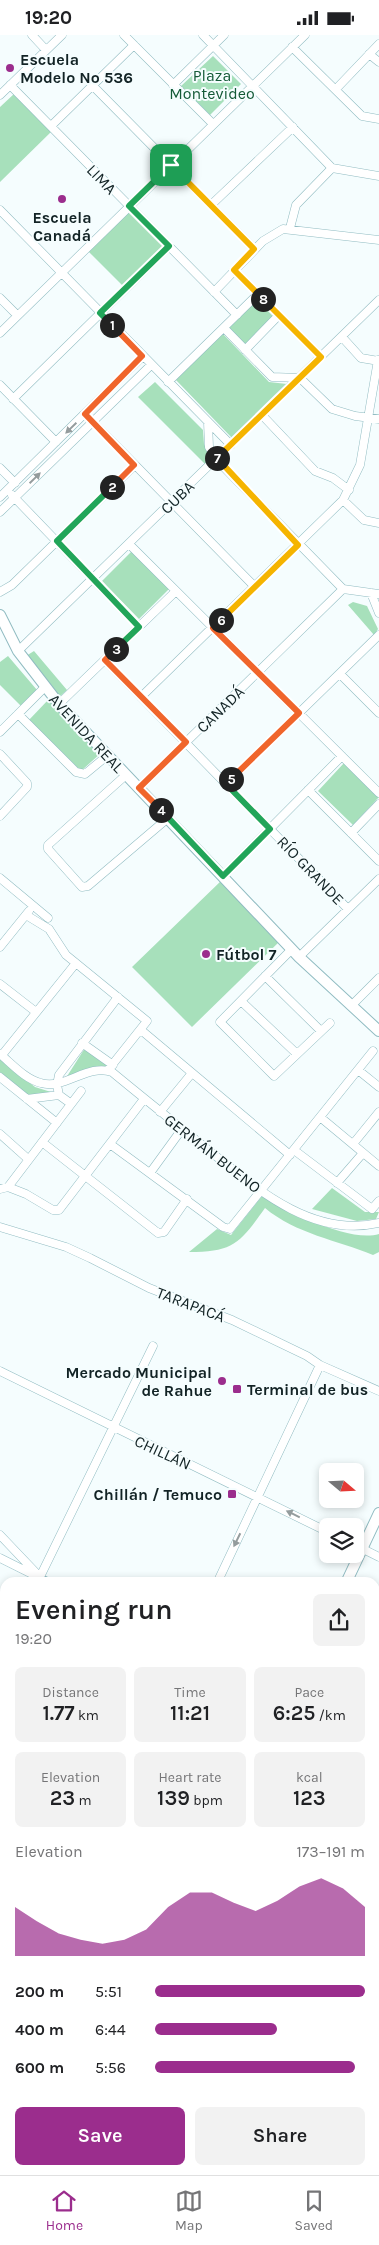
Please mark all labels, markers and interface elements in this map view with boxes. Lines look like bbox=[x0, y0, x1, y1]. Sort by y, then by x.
text: 19:20 bbox=[25, 7, 72, 29]
place label: Escuela Modelo Nº 536 bbox=[20, 50, 133, 87]
marker: Escuela Modelo Nº 536 bbox=[4, 62, 16, 74]
park label: Plaza Montevideo bbox=[169, 66, 255, 103]
pin bbox=[150, 144, 192, 186]
icon: arrive bbox=[157, 151, 185, 179]
street label: LIMA bbox=[83, 160, 121, 198]
marker: Escuela Canadá bbox=[56, 193, 68, 205]
place label: Escuela Canadá bbox=[32, 208, 92, 245]
pin: 8 bbox=[250, 287, 276, 311]
text: 8 bbox=[259, 291, 268, 308]
pin: 1 bbox=[100, 313, 124, 337]
text: 1 bbox=[110, 317, 115, 334]
one-way arrow bbox=[65, 421, 77, 433]
pin: 7 bbox=[204, 445, 230, 471]
text: 7 bbox=[214, 450, 221, 467]
one-way arrow bbox=[29, 472, 41, 484]
pin: 2 bbox=[100, 475, 124, 499]
street label: CUBA bbox=[157, 477, 198, 518]
text: 2 bbox=[108, 479, 117, 496]
pin: 6 bbox=[208, 607, 234, 633]
text: 6 bbox=[217, 612, 226, 629]
pin: 3 bbox=[104, 637, 128, 661]
text: 3 bbox=[112, 641, 121, 658]
street label: CANADÁ bbox=[193, 682, 248, 737]
street label: AVENIDA REAL bbox=[45, 690, 128, 777]
pin: 5 bbox=[218, 767, 244, 791]
text: 5 bbox=[227, 771, 236, 788]
pin: 4 bbox=[148, 797, 174, 823]
text: 4 bbox=[157, 802, 166, 819]
street label: RÍO GRANDE bbox=[273, 832, 348, 909]
place label: Fútbol 7 bbox=[216, 945, 277, 964]
marker: Fútbol 7 bbox=[200, 948, 212, 960]
street label: GERMÁN BUENO bbox=[161, 1110, 265, 1197]
street label: TARAPACÁ bbox=[154, 1283, 228, 1326]
place label: Mercado Municipal de Rahue bbox=[66, 1363, 212, 1400]
marker: Mercado Municipal de Rahue bbox=[216, 1375, 228, 1387]
place label: Terminal de bus bbox=[247, 1380, 368, 1399]
marker: Terminal de bus bbox=[231, 1383, 243, 1395]
street label: CHILLÁN bbox=[132, 1431, 194, 1474]
north arrow bbox=[319, 1463, 364, 1507]
map controls bbox=[319, 1463, 364, 1563]
place label: Chillán / Temuco bbox=[94, 1485, 222, 1504]
marker: Chillán / Temuco bbox=[226, 1488, 238, 1500]
one-way arrow bbox=[285, 1510, 300, 1519]
button: layers bbox=[319, 1518, 364, 1563]
one-way arrow bbox=[233, 1533, 241, 1547]
text: Evening run bbox=[15, 1593, 172, 1626]
button: share bbox=[313, 1594, 365, 1646]
text: 19:20 bbox=[15, 1629, 52, 1648]
text: Distance bbox=[42, 1684, 99, 1701]
text: Time bbox=[174, 1684, 206, 1701]
text: Pace bbox=[294, 1684, 324, 1701]
text: 1.77 bbox=[42, 1701, 75, 1725]
text: 11:21 bbox=[170, 1701, 210, 1725]
text: 6:25 bbox=[273, 1701, 315, 1725]
text: km bbox=[75, 1707, 99, 1724]
text: /km bbox=[315, 1707, 346, 1724]
text: Elevation bbox=[41, 1769, 100, 1786]
text: Heart rate bbox=[158, 1769, 222, 1786]
text: kcal bbox=[296, 1769, 323, 1786]
text: 23 bbox=[50, 1786, 75, 1810]
text: 139 bbox=[157, 1786, 190, 1810]
text: 123 bbox=[293, 1786, 326, 1810]
text: m bbox=[75, 1792, 92, 1809]
text: bpm bbox=[190, 1792, 223, 1809]
text: Elevation bbox=[15, 1842, 83, 1861]
text: 173–191 m bbox=[297, 1842, 365, 1861]
text: 200 m bbox=[15, 1982, 64, 2001]
text: 5:51 bbox=[95, 1982, 122, 2001]
text: 400 m bbox=[15, 2020, 64, 2039]
text: 6:44 bbox=[95, 2020, 126, 2039]
text: 600 m bbox=[15, 2058, 64, 2077]
text: 5:56 bbox=[95, 2058, 126, 2077]
button: Save bbox=[15, 2107, 185, 2165]
button: Share bbox=[195, 2107, 365, 2165]
tab: Home bbox=[46, 2187, 83, 2234]
tab: Map bbox=[175, 2187, 203, 2234]
tab: Saved bbox=[294, 2187, 333, 2234]

